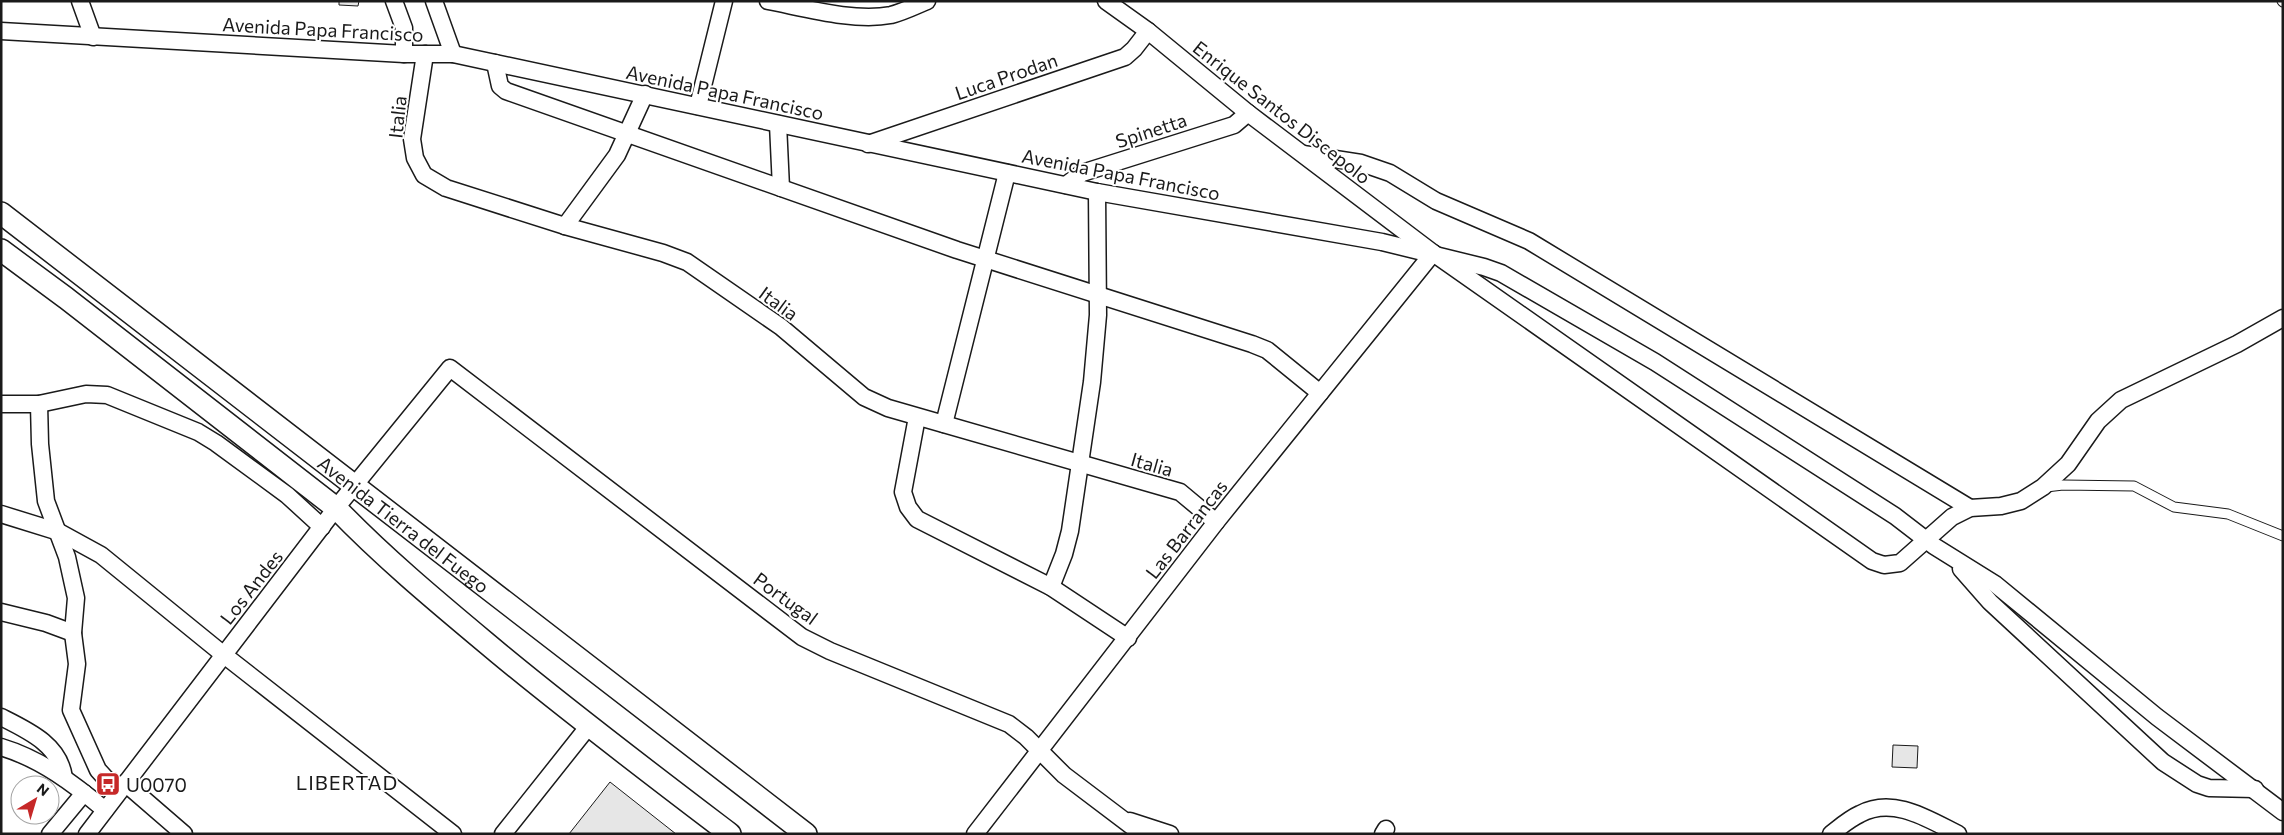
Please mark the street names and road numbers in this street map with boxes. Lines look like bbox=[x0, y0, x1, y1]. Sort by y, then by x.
street label: Avenida Papa Francisco bbox=[222, 12, 424, 46]
street label: Enrique Santos Discepolo bbox=[1189, 36, 1375, 188]
street label: Luca Prodan bbox=[952, 48, 1060, 104]
street label: Avenida Papa Francisco bbox=[624, 60, 826, 124]
street label: Italia bbox=[383, 95, 411, 139]
street label: Spinetta bbox=[1112, 108, 1190, 152]
street label: Avenida Papa Francisco bbox=[1020, 144, 1222, 204]
street label: Italia bbox=[755, 281, 803, 325]
street label: Italia bbox=[1128, 447, 1176, 481]
street label: Avenida Tierra del Fuego bbox=[314, 451, 494, 597]
street label: Las Barrancas bbox=[1140, 475, 1232, 583]
street label: Los Andes bbox=[215, 545, 287, 629]
street label: Portugal bbox=[749, 567, 823, 629]

